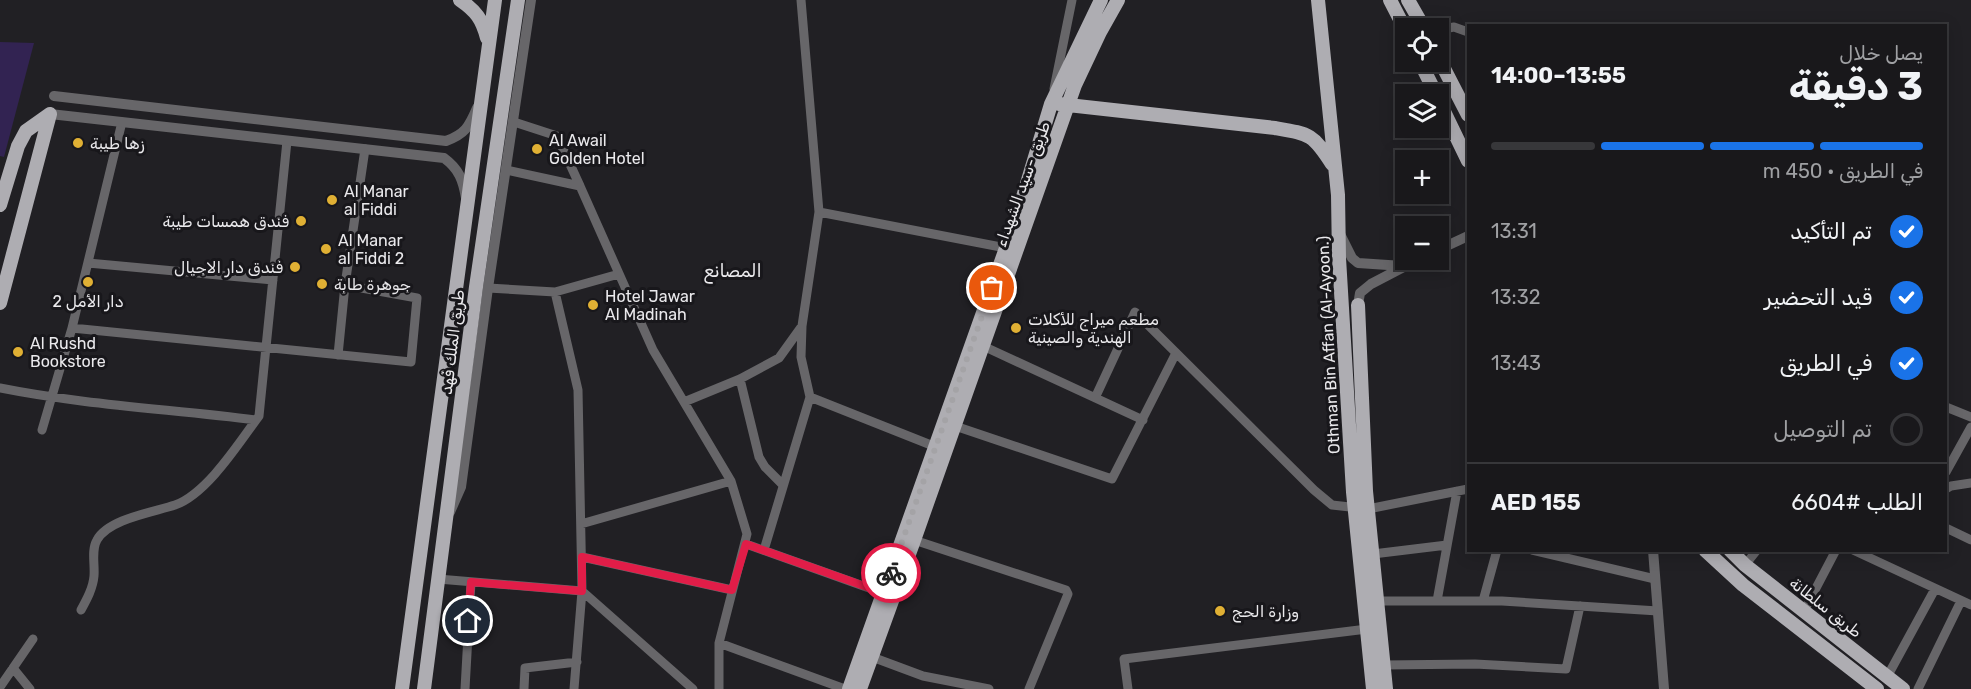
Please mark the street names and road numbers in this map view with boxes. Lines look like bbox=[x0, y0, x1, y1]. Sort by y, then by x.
street label: طريق -سيد الشهداء bbox=[991, 119, 1055, 250]
street label: Othman Bin Affan (Al-Ayoon.) bbox=[1313, 235, 1344, 454]
street label: طريق الملك فهد bbox=[437, 288, 469, 396]
street label: طريق سلطانة bbox=[1785, 573, 1866, 642]

